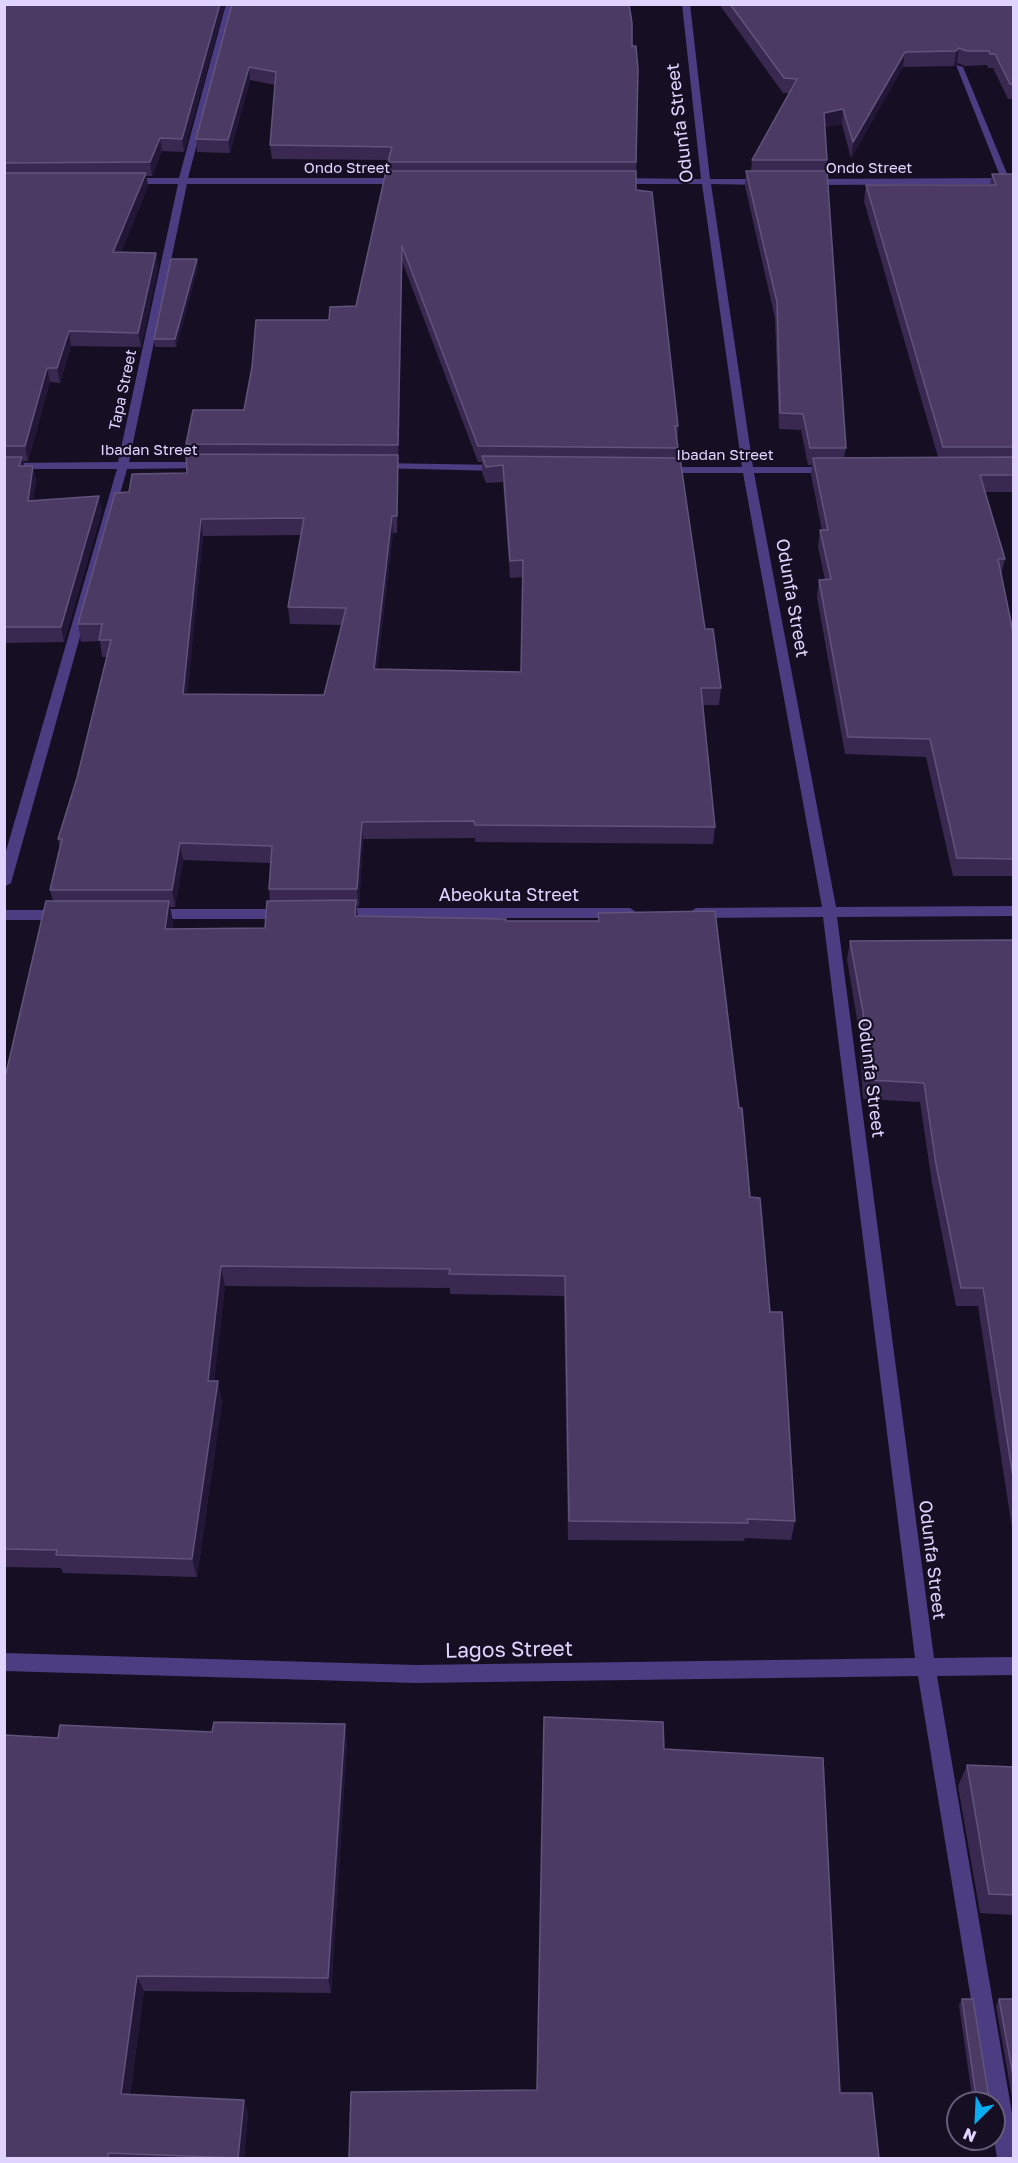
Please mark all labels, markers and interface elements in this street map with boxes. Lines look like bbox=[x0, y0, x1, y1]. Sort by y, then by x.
street label: Odunfa Street bbox=[662, 62, 698, 184]
street label: Ondo Street bbox=[304, 159, 390, 177]
street label: Ondo Street bbox=[826, 159, 912, 177]
street label: Tapa Street bbox=[106, 348, 140, 432]
street label: Ibadan Street bbox=[100, 441, 198, 459]
street label: Ibadan Street bbox=[676, 446, 774, 464]
street label: Odunfa Street bbox=[771, 537, 813, 659]
street label: Abeokuta Street bbox=[439, 884, 579, 906]
street label: Odunfa Street bbox=[853, 1017, 889, 1139]
street label: Odunfa Street bbox=[914, 1499, 950, 1621]
street label: Lagos Street bbox=[445, 1636, 573, 1664]
north arrow bbox=[946, 2091, 1006, 2151]
text: N bbox=[960, 2124, 979, 2147]

